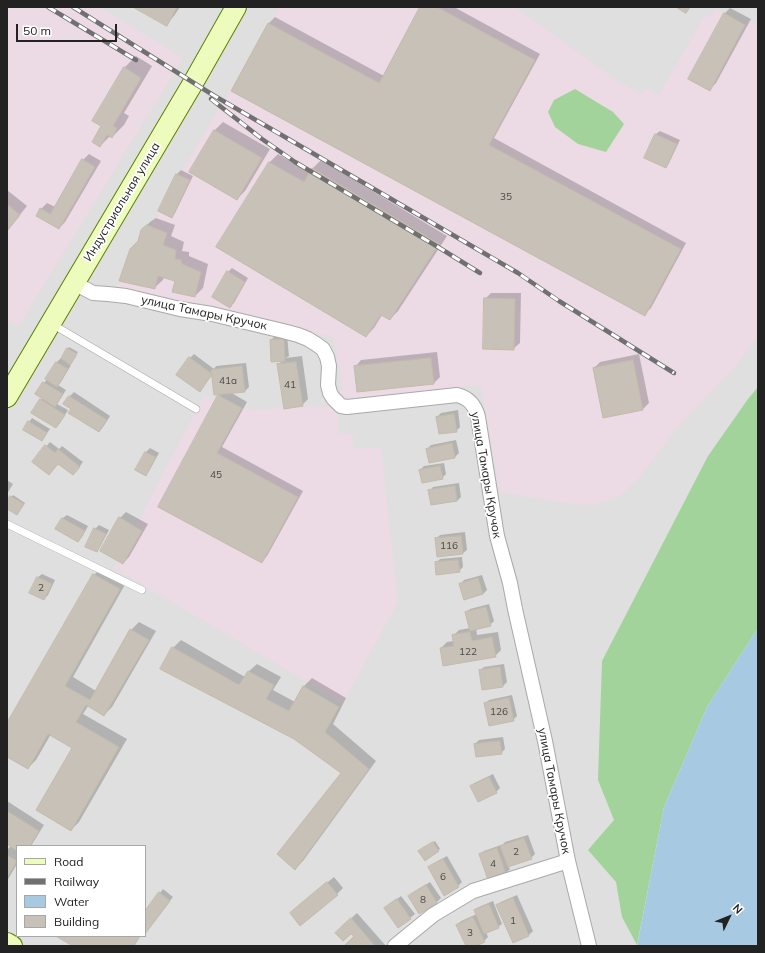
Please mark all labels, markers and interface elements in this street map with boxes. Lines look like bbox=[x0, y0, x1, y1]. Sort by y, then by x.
scale bar bbox=[18, 16, 119, 42]
text: 50 m bbox=[23, 23, 51, 38]
street label: Индустриальная улица bbox=[81, 140, 163, 264]
house number: 35 bbox=[500, 191, 512, 203]
street label: улица Тамары Кручок bbox=[140, 293, 268, 333]
house number: 41a bbox=[219, 375, 237, 387]
house number: 41 bbox=[284, 379, 296, 391]
street label: улица Тамары Кручок bbox=[468, 411, 504, 539]
house number: 45 bbox=[210, 469, 222, 481]
house number: 116 bbox=[440, 540, 458, 552]
house number: 2 bbox=[38, 582, 44, 594]
house number: 122 bbox=[459, 646, 477, 658]
house number: 126 bbox=[490, 706, 508, 718]
street label: улица Тамары Кручок bbox=[535, 727, 573, 855]
legend bbox=[16, 845, 146, 937]
house number: 2 bbox=[513, 846, 519, 858]
text: Road bbox=[54, 854, 83, 869]
house number: 4 bbox=[490, 858, 496, 870]
house number: 6 bbox=[440, 871, 446, 883]
text: Railway bbox=[54, 874, 99, 889]
text: Water bbox=[54, 894, 89, 909]
house number: 8 bbox=[420, 894, 426, 906]
north arrow bbox=[709, 897, 749, 937]
text: N bbox=[730, 901, 746, 917]
text: Building bbox=[54, 914, 99, 929]
house number: 1 bbox=[510, 915, 516, 927]
house number: 3 bbox=[467, 927, 473, 939]

